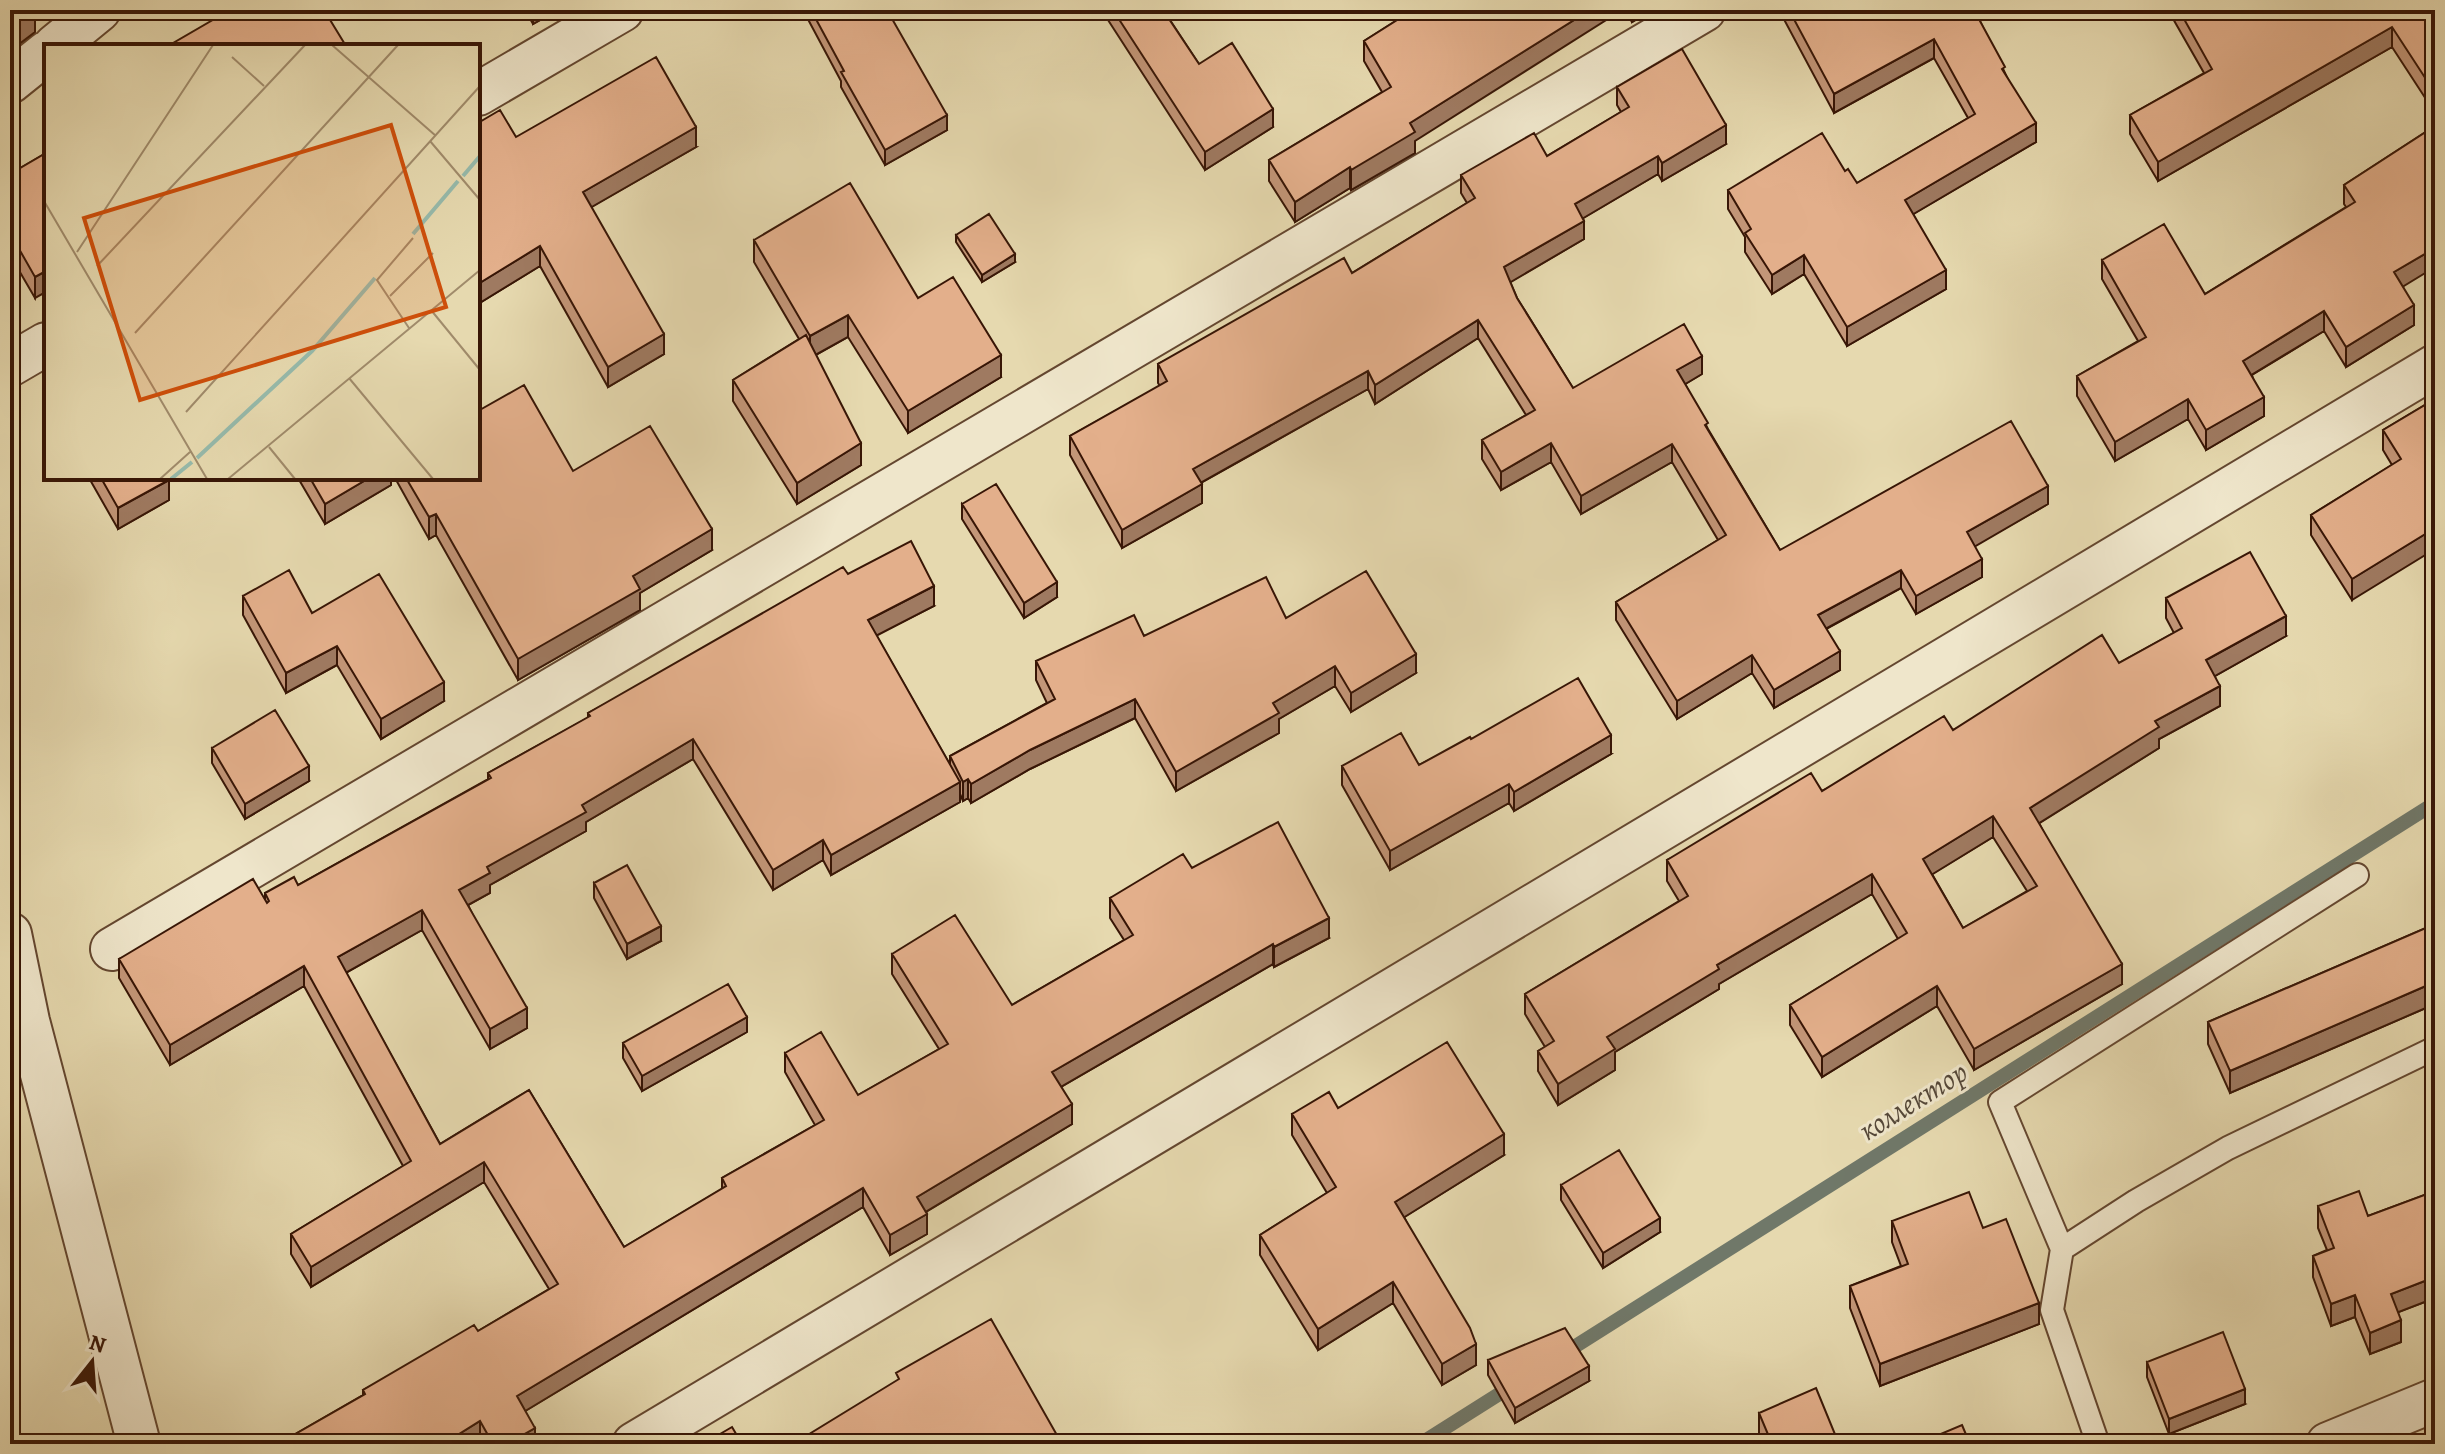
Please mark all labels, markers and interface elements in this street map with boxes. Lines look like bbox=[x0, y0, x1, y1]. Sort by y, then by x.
inset map bbox=[44, 44, 480, 480]
water label: коллектор bbox=[1851, 1052, 1975, 1150]
north arrow bbox=[52, 1322, 132, 1402]
text: N bbox=[86, 1327, 110, 1361]

